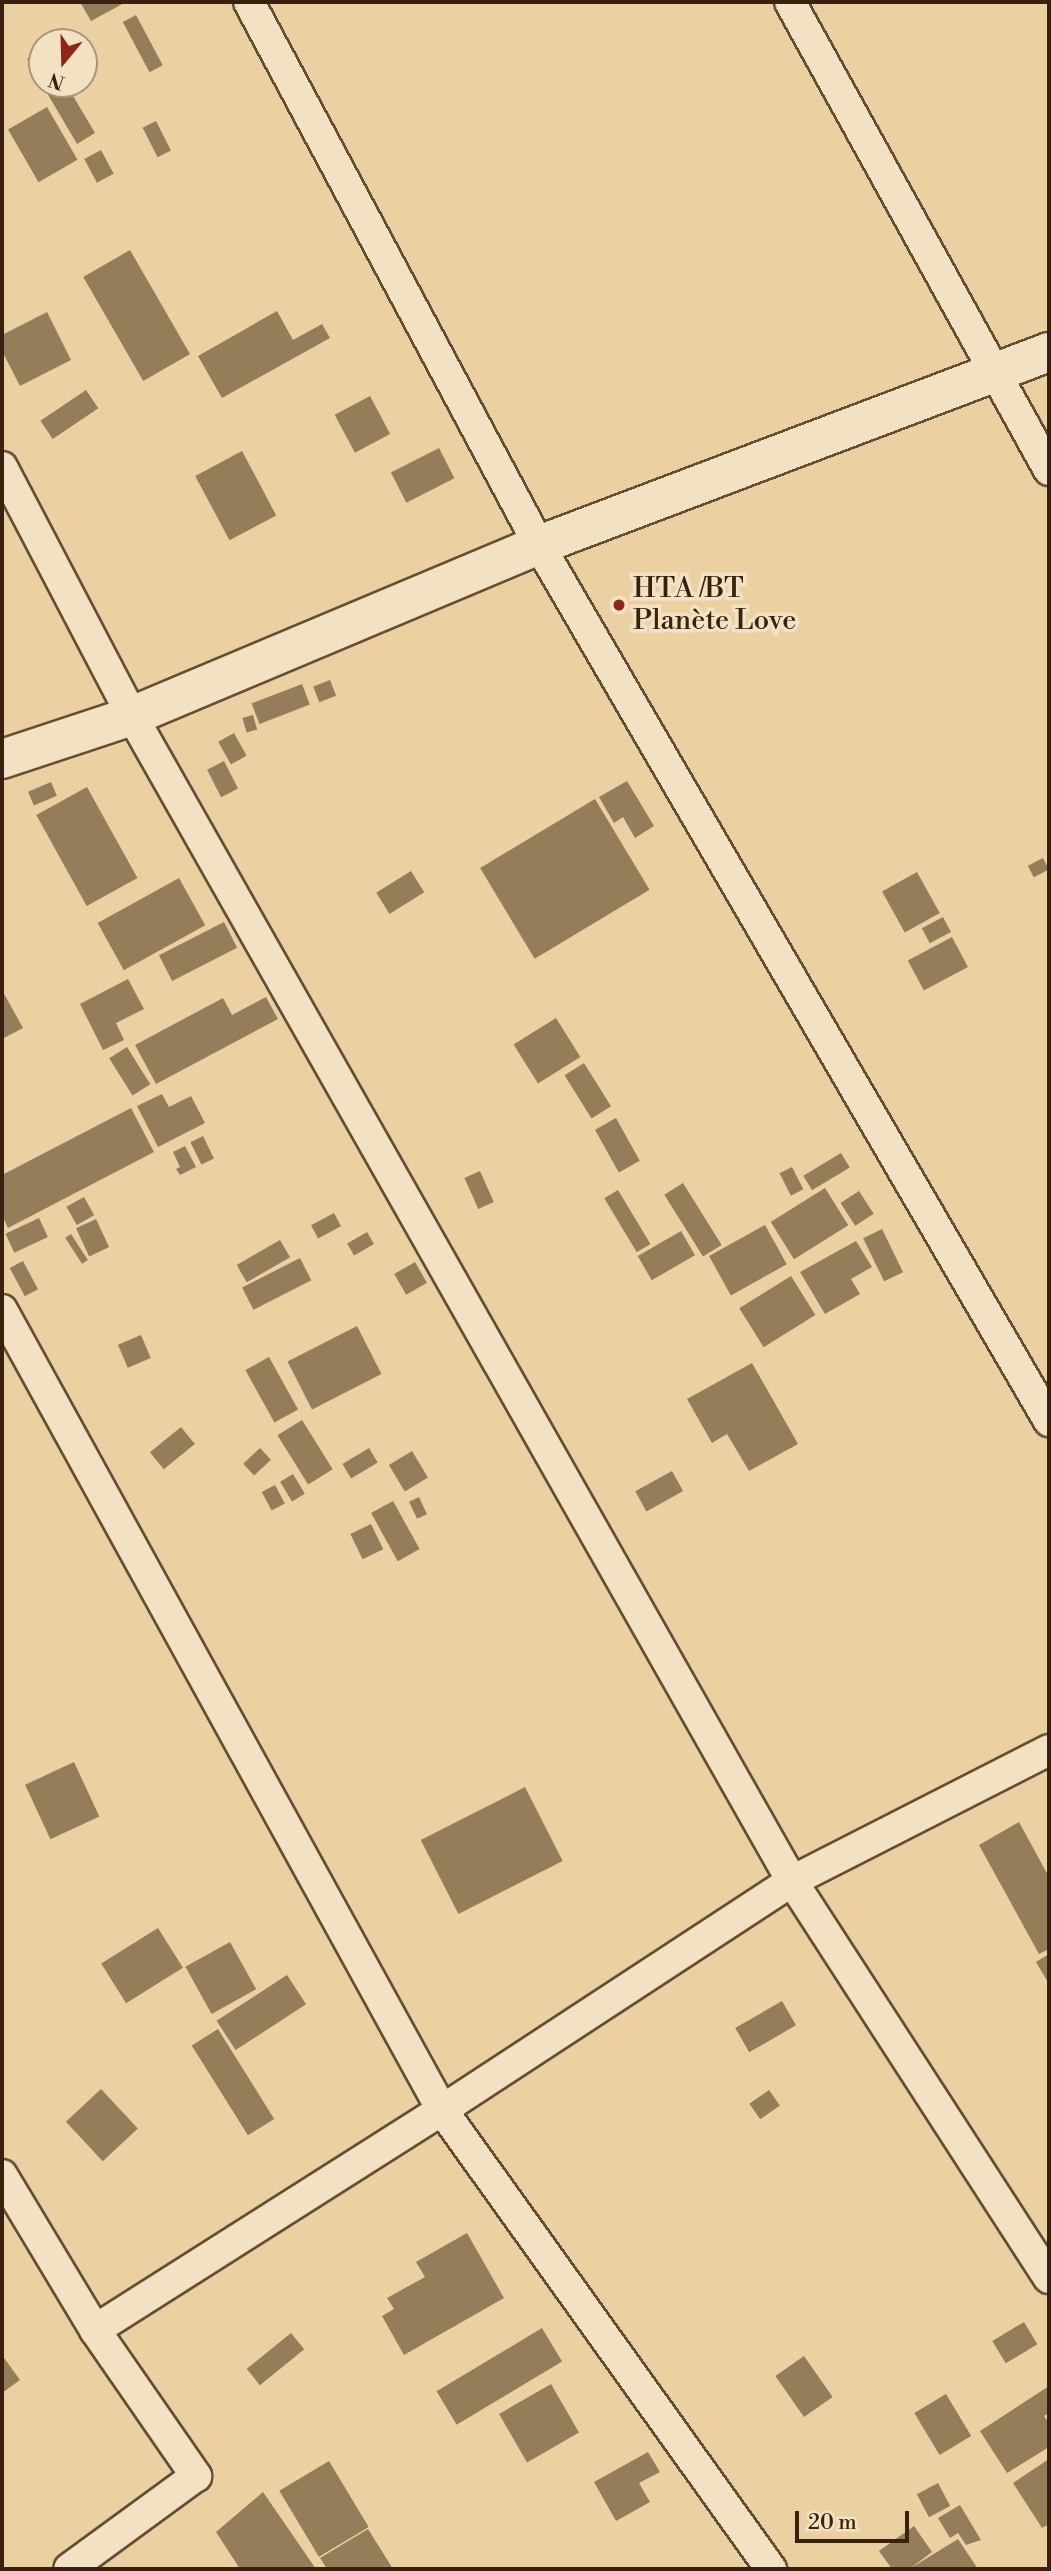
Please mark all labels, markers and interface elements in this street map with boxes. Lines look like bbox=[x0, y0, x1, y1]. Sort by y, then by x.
north arrow bbox=[28, 28, 98, 98]
text: N bbox=[46, 67, 68, 95]
place label: HTA /BT Planète Love bbox=[633, 572, 796, 638]
marker: HTA /BT Planète Love bbox=[611, 597, 627, 613]
scale bar bbox=[799, 2498, 913, 2542]
text: 20 m bbox=[808, 2510, 857, 2536]

